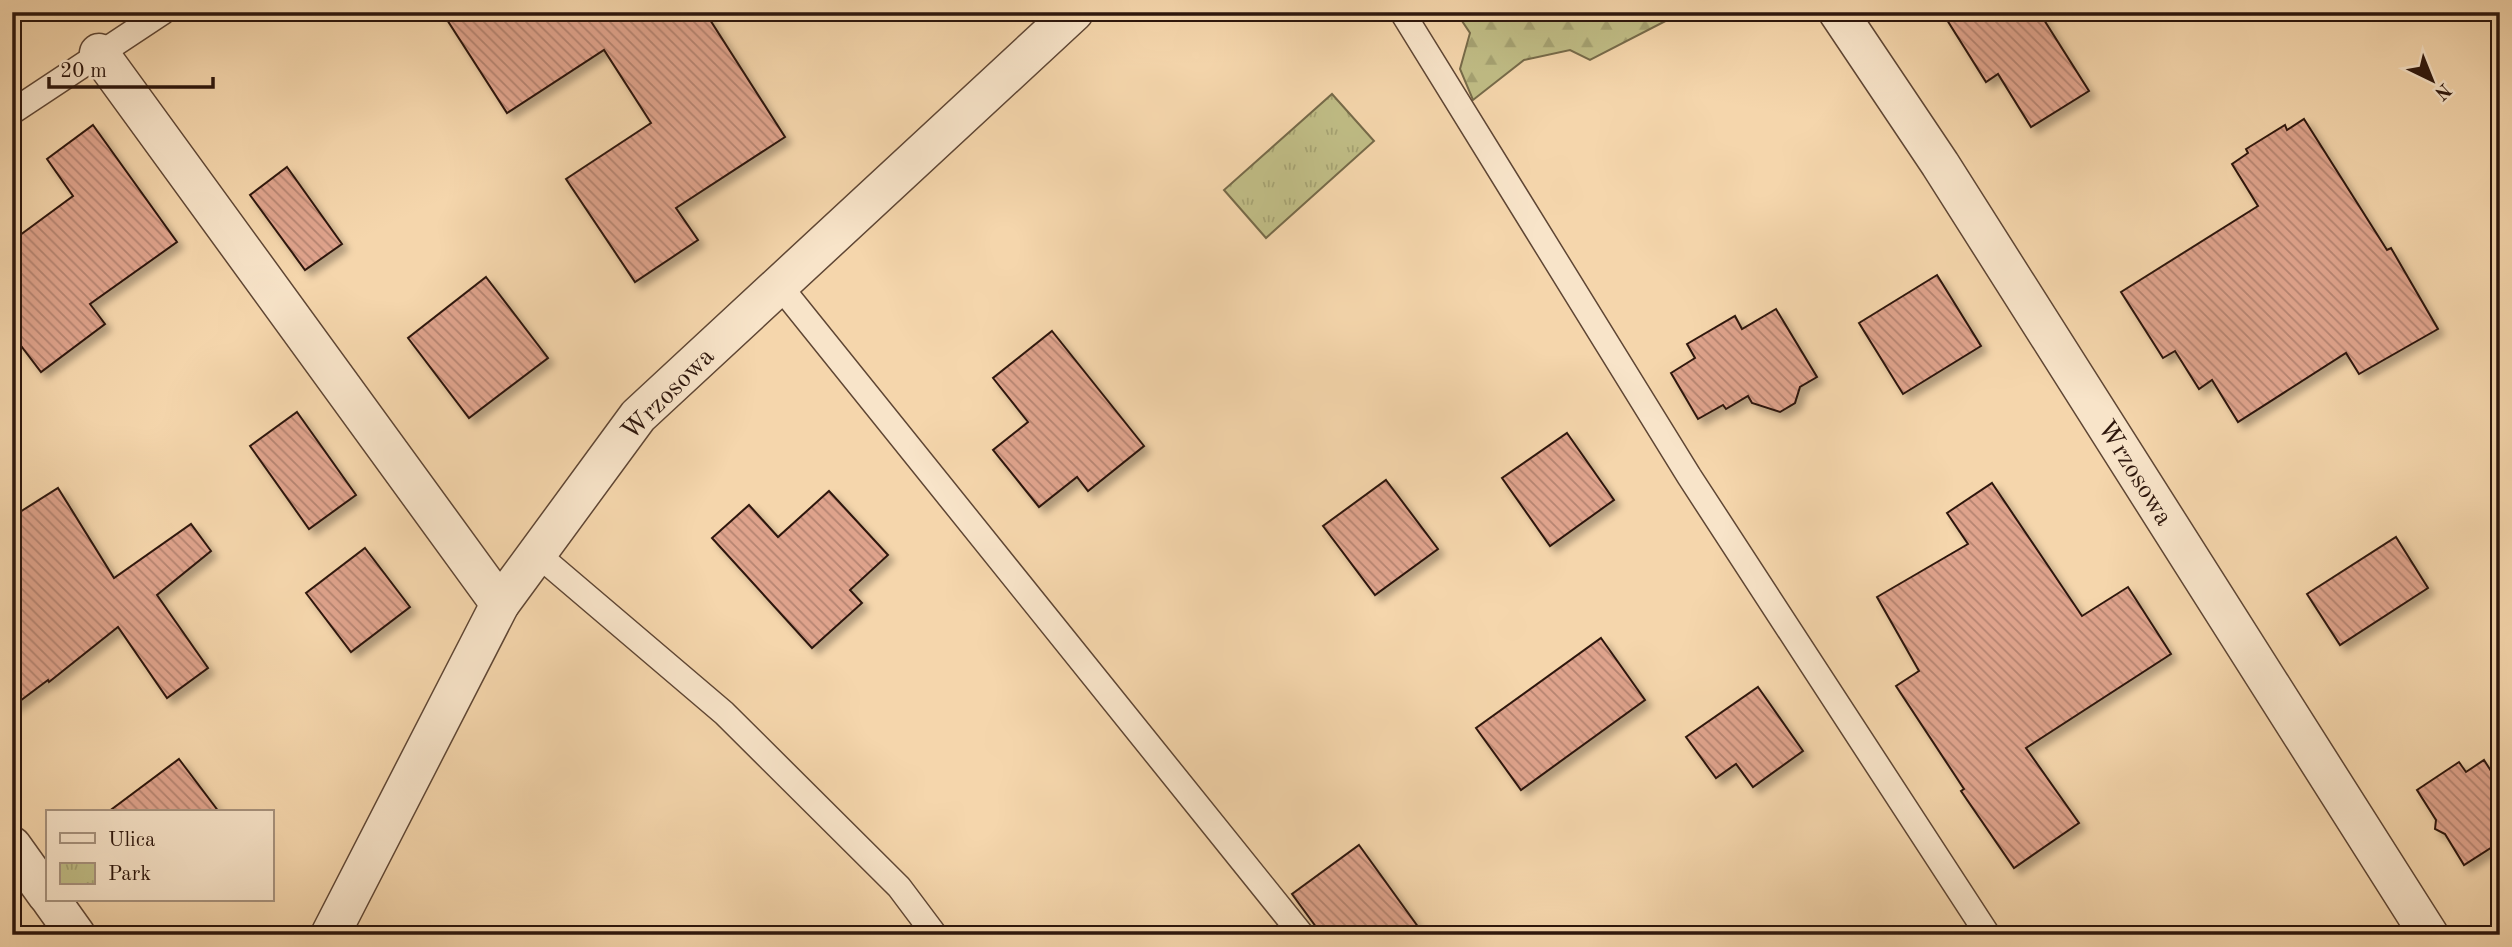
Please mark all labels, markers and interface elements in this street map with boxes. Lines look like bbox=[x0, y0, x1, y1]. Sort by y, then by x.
scale bar bbox=[49, 46, 214, 90]
north arrow bbox=[2396, 46, 2466, 116]
text: 20 m bbox=[60, 61, 107, 82]
text: N bbox=[2430, 79, 2454, 103]
street label: Wrzosowa bbox=[617, 343, 720, 446]
street label: Wrzosowa bbox=[2092, 416, 2177, 530]
legend bbox=[46, 810, 273, 902]
text: Ulica bbox=[108, 830, 155, 851]
text: Park bbox=[108, 864, 151, 885]

